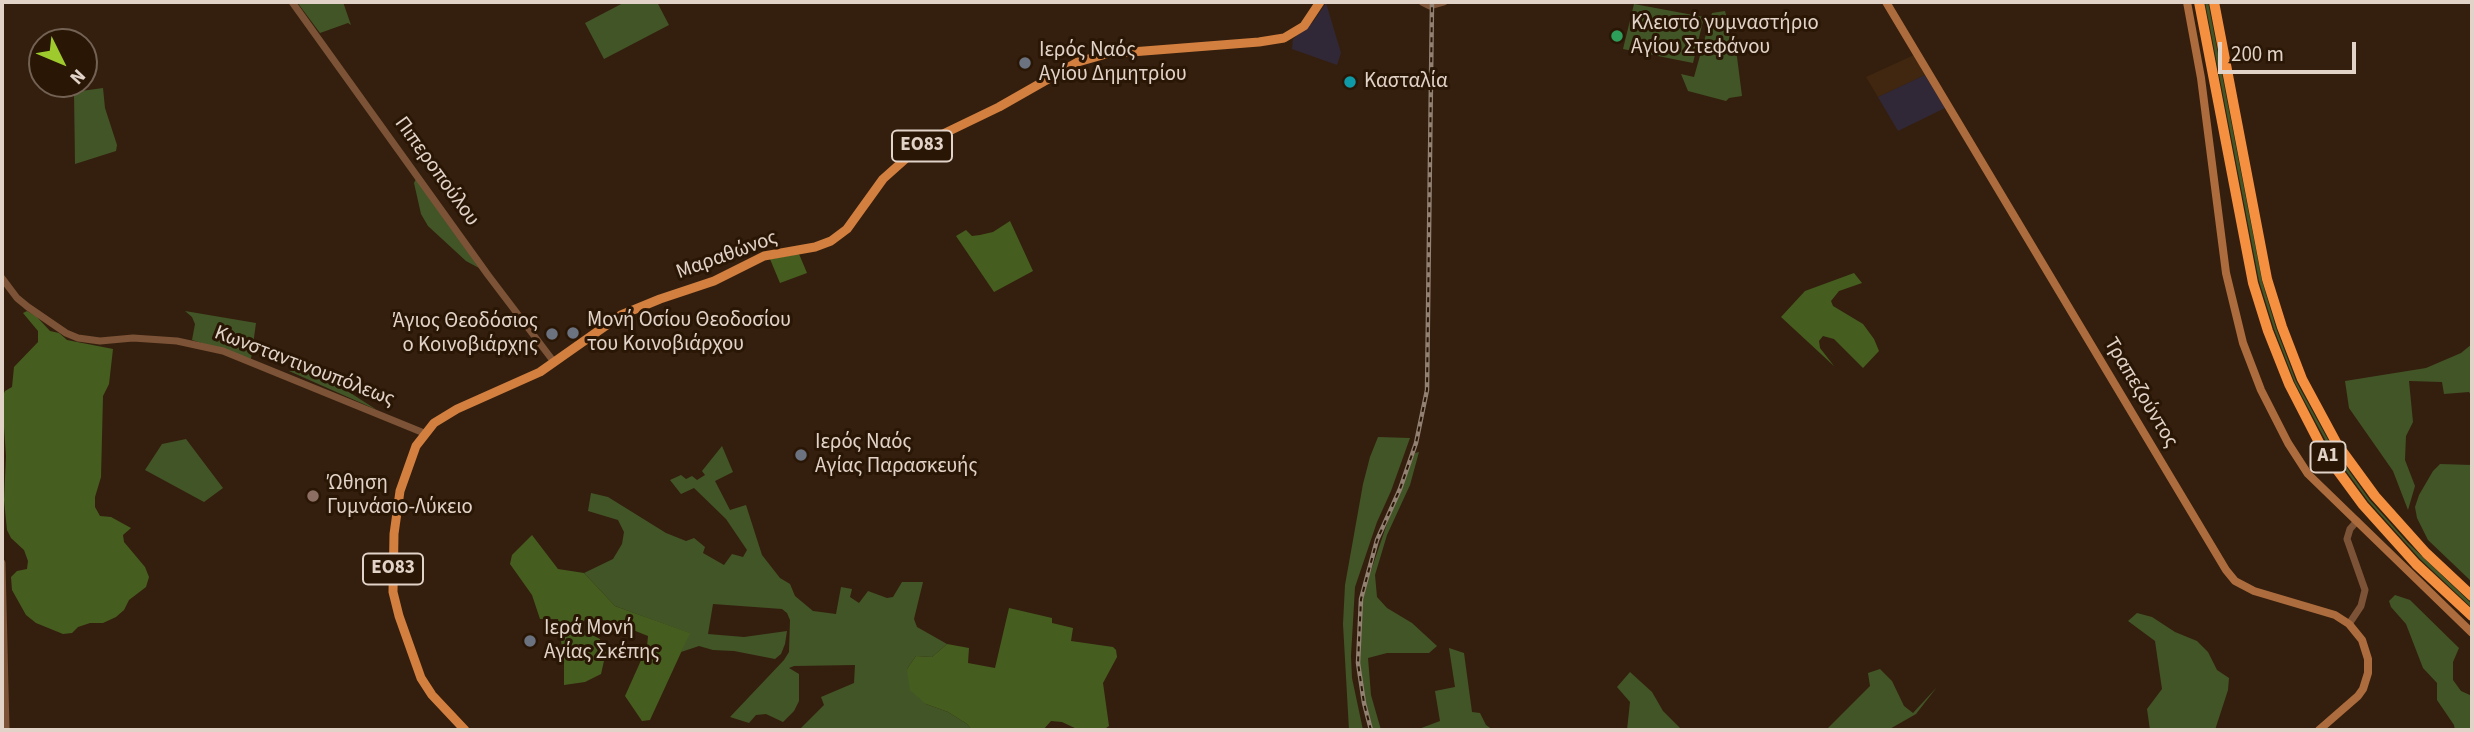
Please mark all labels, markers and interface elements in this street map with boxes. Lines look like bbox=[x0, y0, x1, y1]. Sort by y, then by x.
place label: Κλειστό γυμναστήριο Αγίου Στεφάνου bbox=[1631, 11, 1819, 61]
north arrow bbox=[28, 28, 98, 98]
marker: Κλειστό γυμναστήριο Αγίου Στεφάνου bbox=[1609, 28, 1625, 44]
scale bar bbox=[2222, 28, 2360, 72]
place label: Ιερός Ναός Αγίου Δημητρίου bbox=[1039, 38, 1187, 88]
text: 200 m bbox=[2231, 39, 2284, 69]
marker: Ιερός Ναός Αγίου Δημητρίου bbox=[1017, 55, 1033, 71]
text: N bbox=[63, 62, 91, 90]
place label: Κασταλία bbox=[1364, 69, 1448, 95]
marker: Κασταλία bbox=[1342, 74, 1358, 90]
street label: Πιπεροπούλου bbox=[388, 112, 484, 232]
road number: ΕΟ83 bbox=[892, 130, 952, 162]
street label: Μαραθώνος bbox=[673, 226, 781, 286]
place label: Μονή Οσίου Θεοδοσίου του Κοινοβιάρχου bbox=[587, 308, 791, 358]
place label: Άγιος Θεοδόσιος ο Κοινοβιάρχης bbox=[392, 309, 538, 359]
street label: Κωνσταντινουπόλεως bbox=[210, 321, 398, 413]
marker: Μονή Οσίου Θεοδοσίου του Κοινοβιάρχου bbox=[565, 325, 581, 341]
marker: Άγιος Θεοδόσιος ο Κοινοβιάρχης bbox=[544, 326, 560, 342]
street label: Τραπεζούντος bbox=[2097, 333, 2183, 453]
place label: Ιερός Ναός Αγίας Παρασκευής bbox=[815, 430, 978, 480]
road number: Α1 bbox=[2310, 442, 2346, 472]
marker: Ιερός Ναός Αγίας Παρασκευής bbox=[793, 447, 809, 463]
place label: Ώθηση Γυμνάσιο-Λύκειο bbox=[327, 471, 473, 521]
marker: Ώθηση Γυμνάσιο-Λύκειο bbox=[305, 488, 321, 504]
road number: ΕΟ83 bbox=[363, 554, 423, 584]
place label: Ιερά Μονή Αγίας Σκέπης bbox=[544, 616, 660, 666]
marker: Ιερά Μονή Αγίας Σκέπης bbox=[522, 633, 538, 649]

